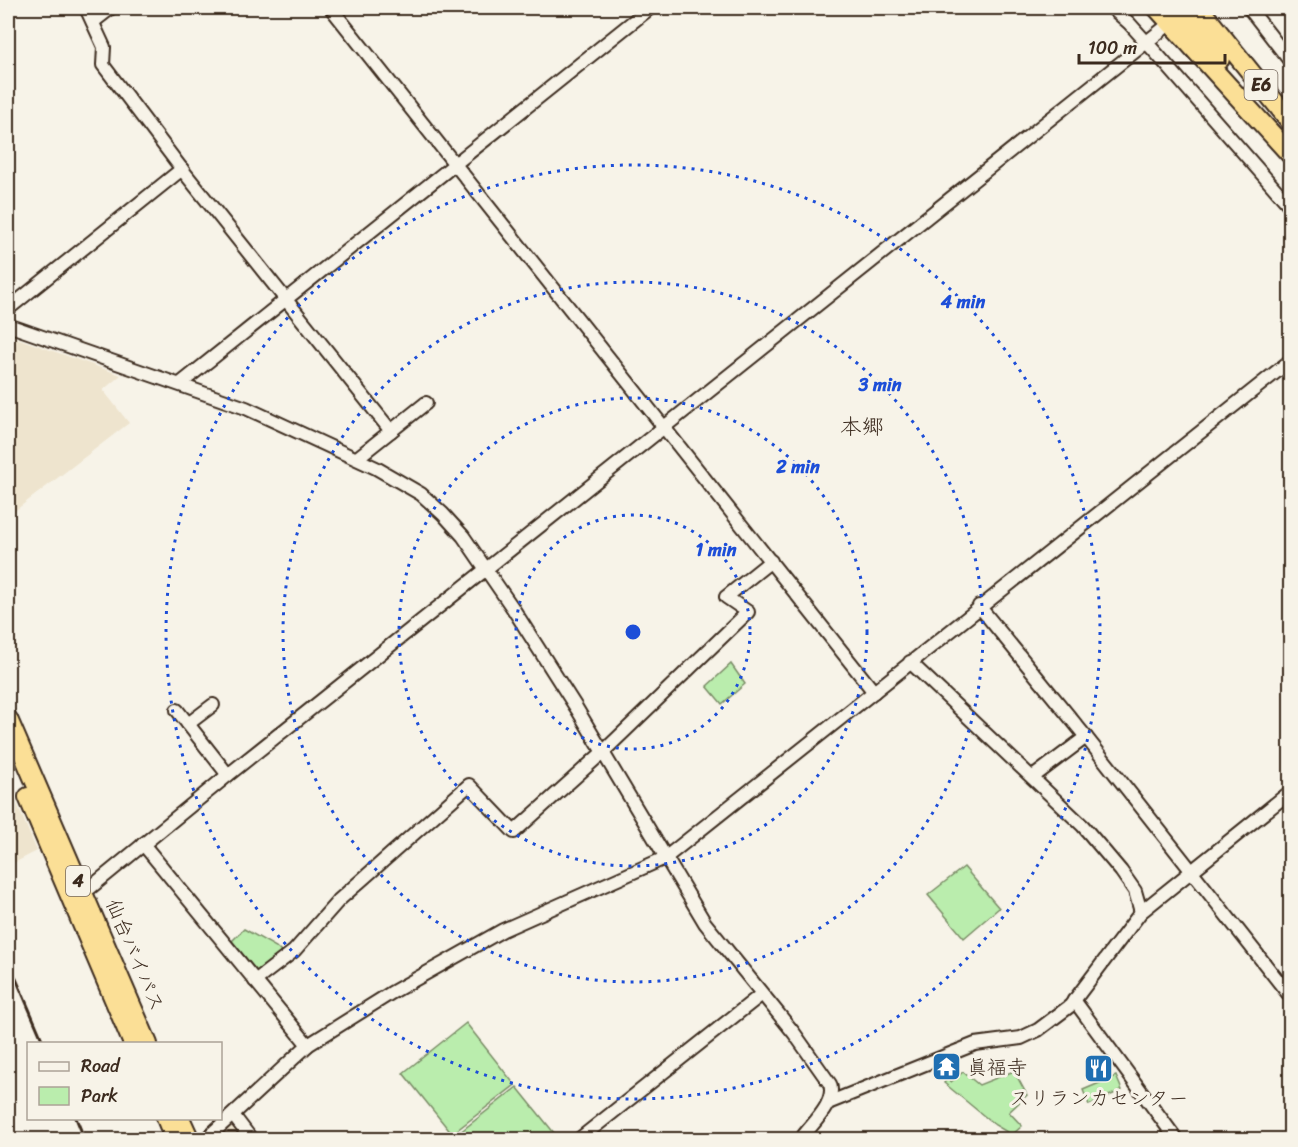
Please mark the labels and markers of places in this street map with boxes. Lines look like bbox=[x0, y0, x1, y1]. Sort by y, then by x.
centre of rings bbox=[623, 622, 643, 642]
place label: 眞福寺 bbox=[967, 1050, 1027, 1085]
temple icon: 眞福寺 bbox=[930, 1051, 962, 1083]
restaurant icon: スリランカセンター bbox=[1083, 1052, 1115, 1084]
place label: スリランカセンター bbox=[1009, 1081, 1189, 1116]

